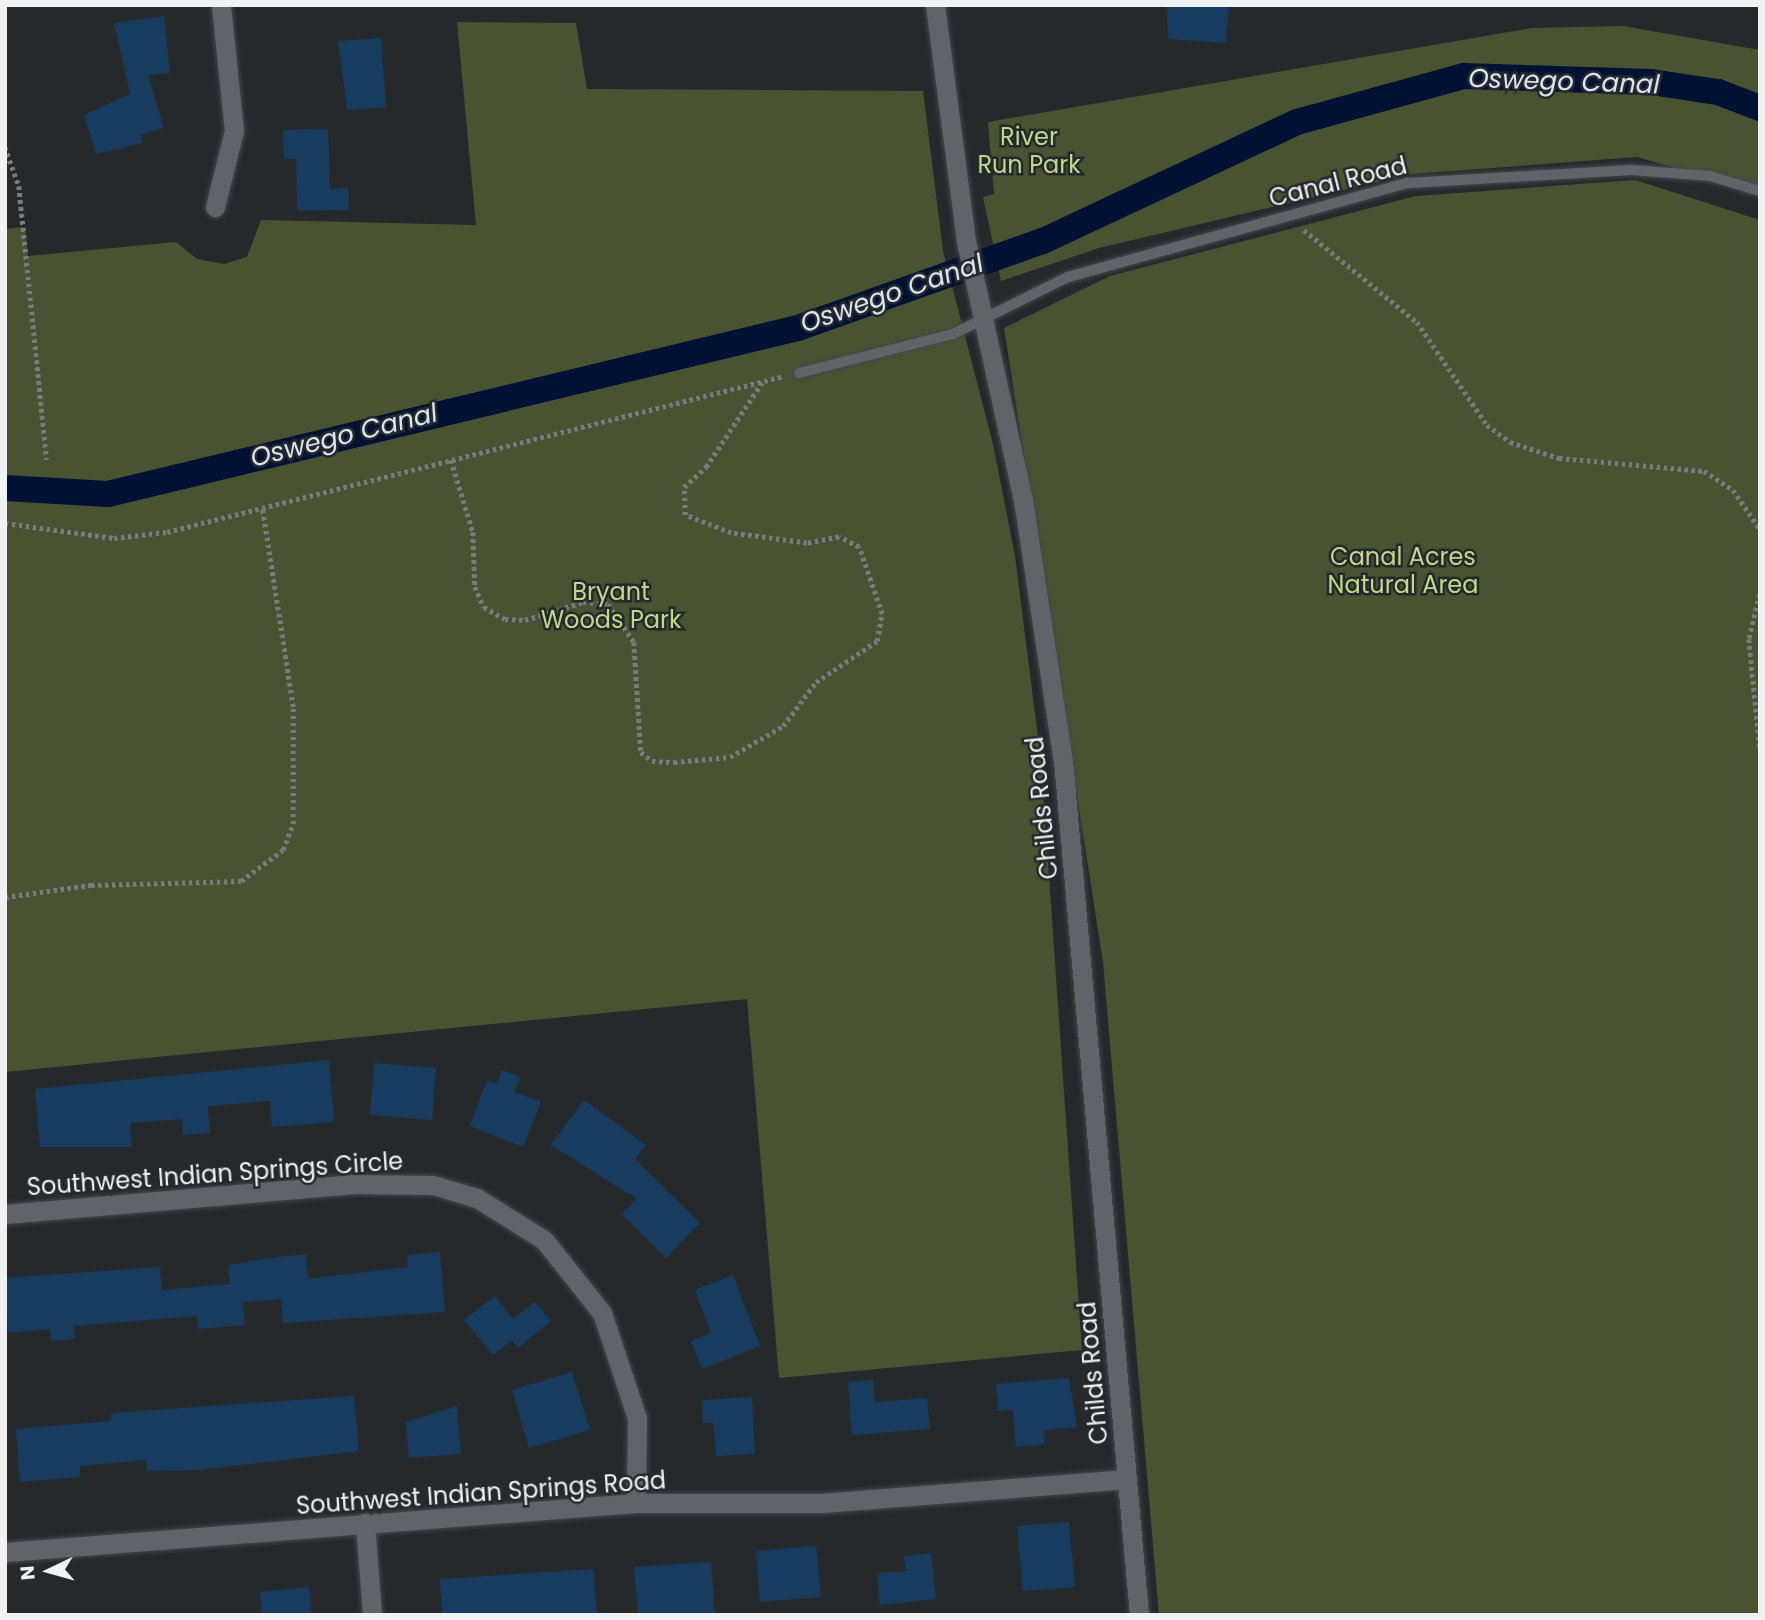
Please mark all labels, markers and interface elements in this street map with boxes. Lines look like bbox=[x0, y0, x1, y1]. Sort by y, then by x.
water label: Oswego Canal bbox=[1468, 63, 1660, 101]
park label: River Run Park bbox=[977, 123, 1081, 179]
street label: Canal Road bbox=[1266, 151, 1410, 213]
water label: Oswego Canal bbox=[796, 248, 988, 340]
water label: Oswego Canal bbox=[247, 398, 441, 474]
park label: Canal Acres Natural Area bbox=[1328, 543, 1478, 599]
park label: Bryant Woods Park bbox=[541, 578, 681, 634]
street label: Childs Road bbox=[1020, 735, 1064, 881]
street label: Southwest Indian Springs Circle bbox=[26, 1146, 404, 1202]
street label: Childs Road bbox=[1072, 1300, 1114, 1446]
street label: Southwest Indian Springs Road bbox=[295, 1466, 667, 1520]
north arrow bbox=[14, 1536, 84, 1606]
text: N bbox=[14, 1565, 42, 1581]

